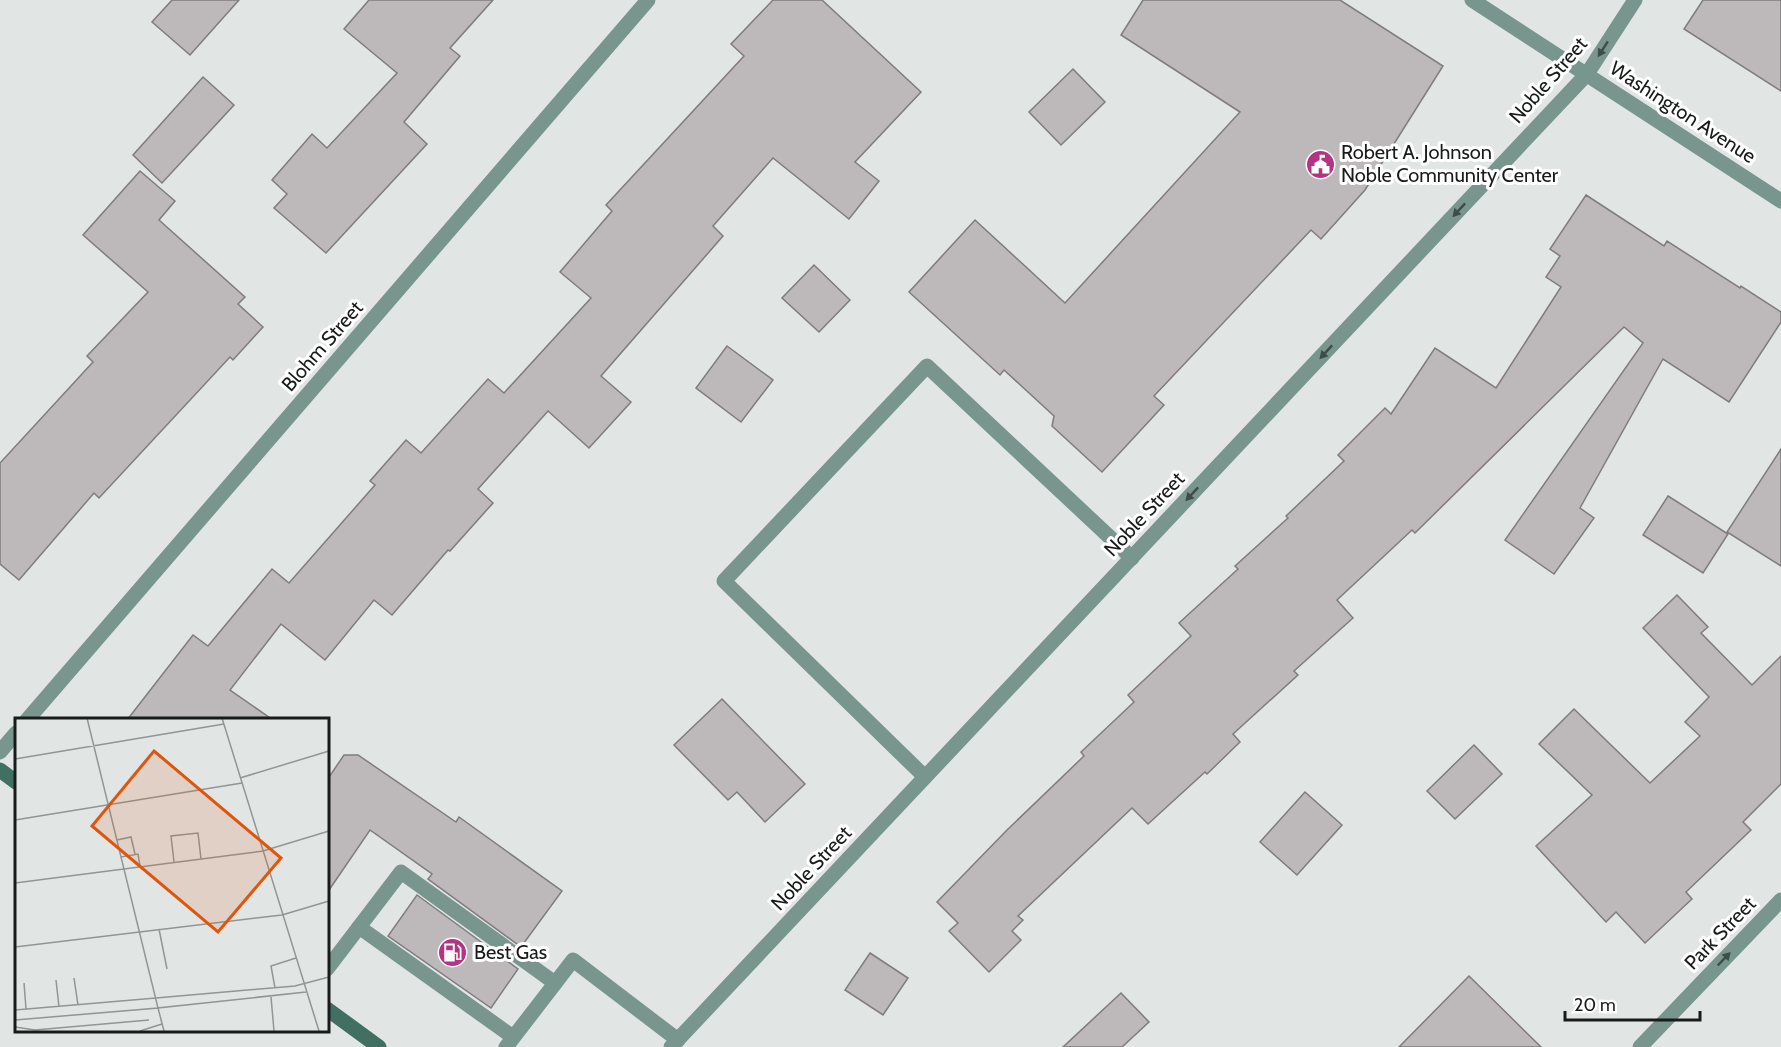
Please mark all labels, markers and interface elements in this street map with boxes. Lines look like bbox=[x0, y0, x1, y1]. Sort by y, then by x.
street label: Noble Street bbox=[1504, 32, 1592, 128]
one-way arrow bbox=[1598, 41, 1609, 57]
street label: Washington Avenue bbox=[1606, 56, 1760, 168]
place label: Robert A. Johnson Noble Community Center bbox=[1341, 140, 1559, 187]
public building icon: Robert A. Johnson Noble Community Center bbox=[1304, 148, 1336, 180]
one-way arrow bbox=[1452, 202, 1466, 217]
street label: Blohm Street bbox=[276, 296, 368, 396]
one-way arrow bbox=[1319, 344, 1333, 358]
street label: Noble Street bbox=[1099, 467, 1189, 561]
one-way arrow bbox=[1185, 486, 1199, 501]
inset map bbox=[15, 718, 328, 1032]
street label: Noble Street bbox=[766, 821, 856, 915]
street label: Park Street bbox=[1679, 891, 1761, 974]
fuel station icon: Best Gas bbox=[437, 936, 469, 968]
place label: Best Gas bbox=[474, 940, 547, 964]
one-way arrow bbox=[1717, 952, 1731, 967]
scale bar bbox=[1565, 984, 1700, 1022]
text: 20 m bbox=[1574, 994, 1616, 1016]

